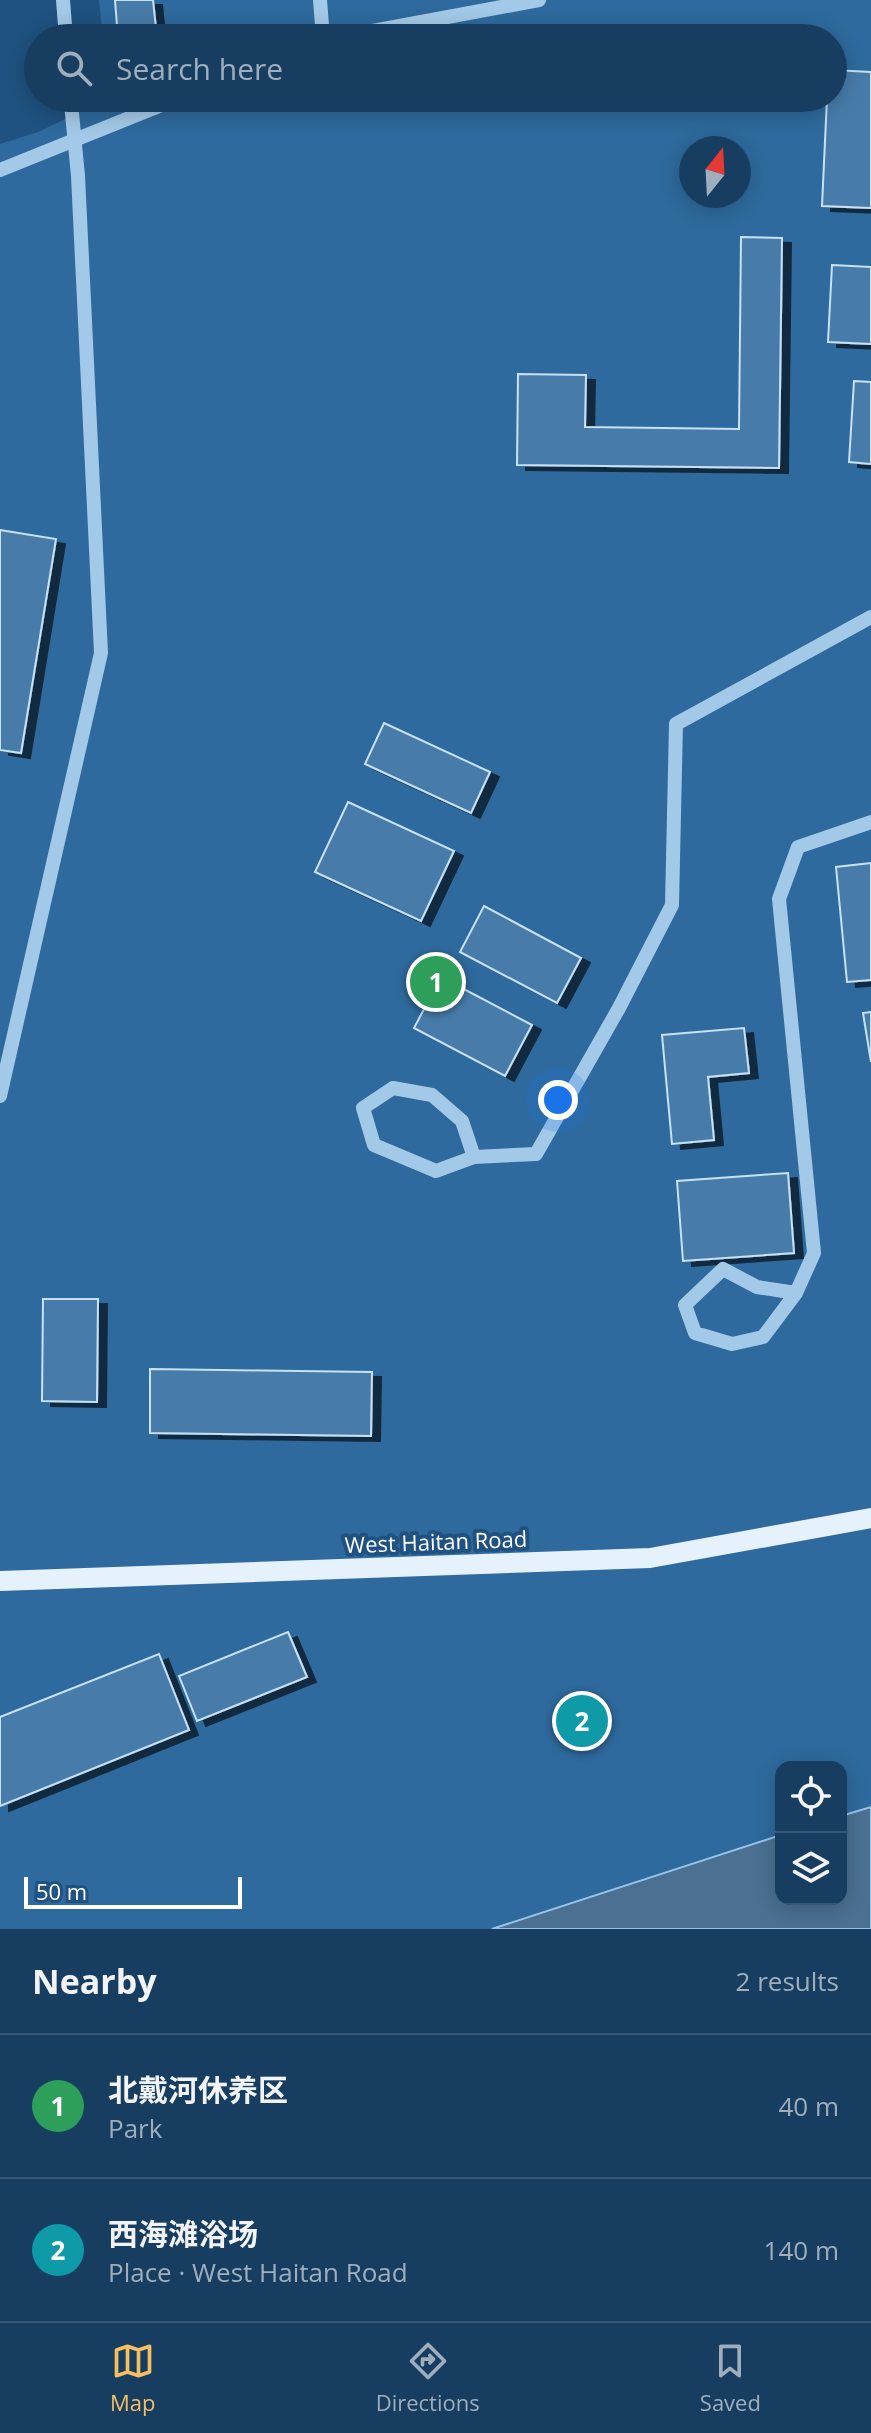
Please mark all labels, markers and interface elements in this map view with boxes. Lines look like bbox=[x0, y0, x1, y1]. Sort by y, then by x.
search box bbox=[24, 24, 847, 112]
icon: search bbox=[52, 46, 96, 90]
text: Search here bbox=[116, 48, 283, 89]
north arrow bbox=[679, 136, 751, 208]
pin: 1 bbox=[410, 952, 462, 1012]
your location bbox=[538, 1080, 578, 1120]
street label: West Haitan Road bbox=[344, 1523, 528, 1559]
pin: 2 bbox=[556, 1691, 608, 1751]
map controls bbox=[775, 1761, 847, 1905]
button: locate bbox=[775, 1761, 847, 1833]
button: layers bbox=[775, 1833, 847, 1905]
scale bar bbox=[24, 1873, 242, 1909]
text: 50 m bbox=[36, 1876, 87, 1906]
text: Nearby bbox=[32, 1958, 157, 2004]
text: 2 results bbox=[736, 1963, 839, 1999]
text: 北戴河休养区 bbox=[108, 2069, 288, 2110]
text: 1 bbox=[51, 2088, 65, 2124]
text: 40 m bbox=[778, 2088, 839, 2124]
text: Park bbox=[108, 2110, 162, 2146]
text: 西海滩浴场 bbox=[108, 2213, 258, 2254]
text: 2 bbox=[51, 2232, 65, 2268]
text: 140 m bbox=[764, 2232, 839, 2268]
text: Place · West Haitan Road bbox=[108, 2254, 408, 2290]
tab: Map bbox=[110, 2339, 156, 2417]
tab: Directions bbox=[376, 2339, 480, 2417]
tab: Saved bbox=[700, 2339, 761, 2417]

